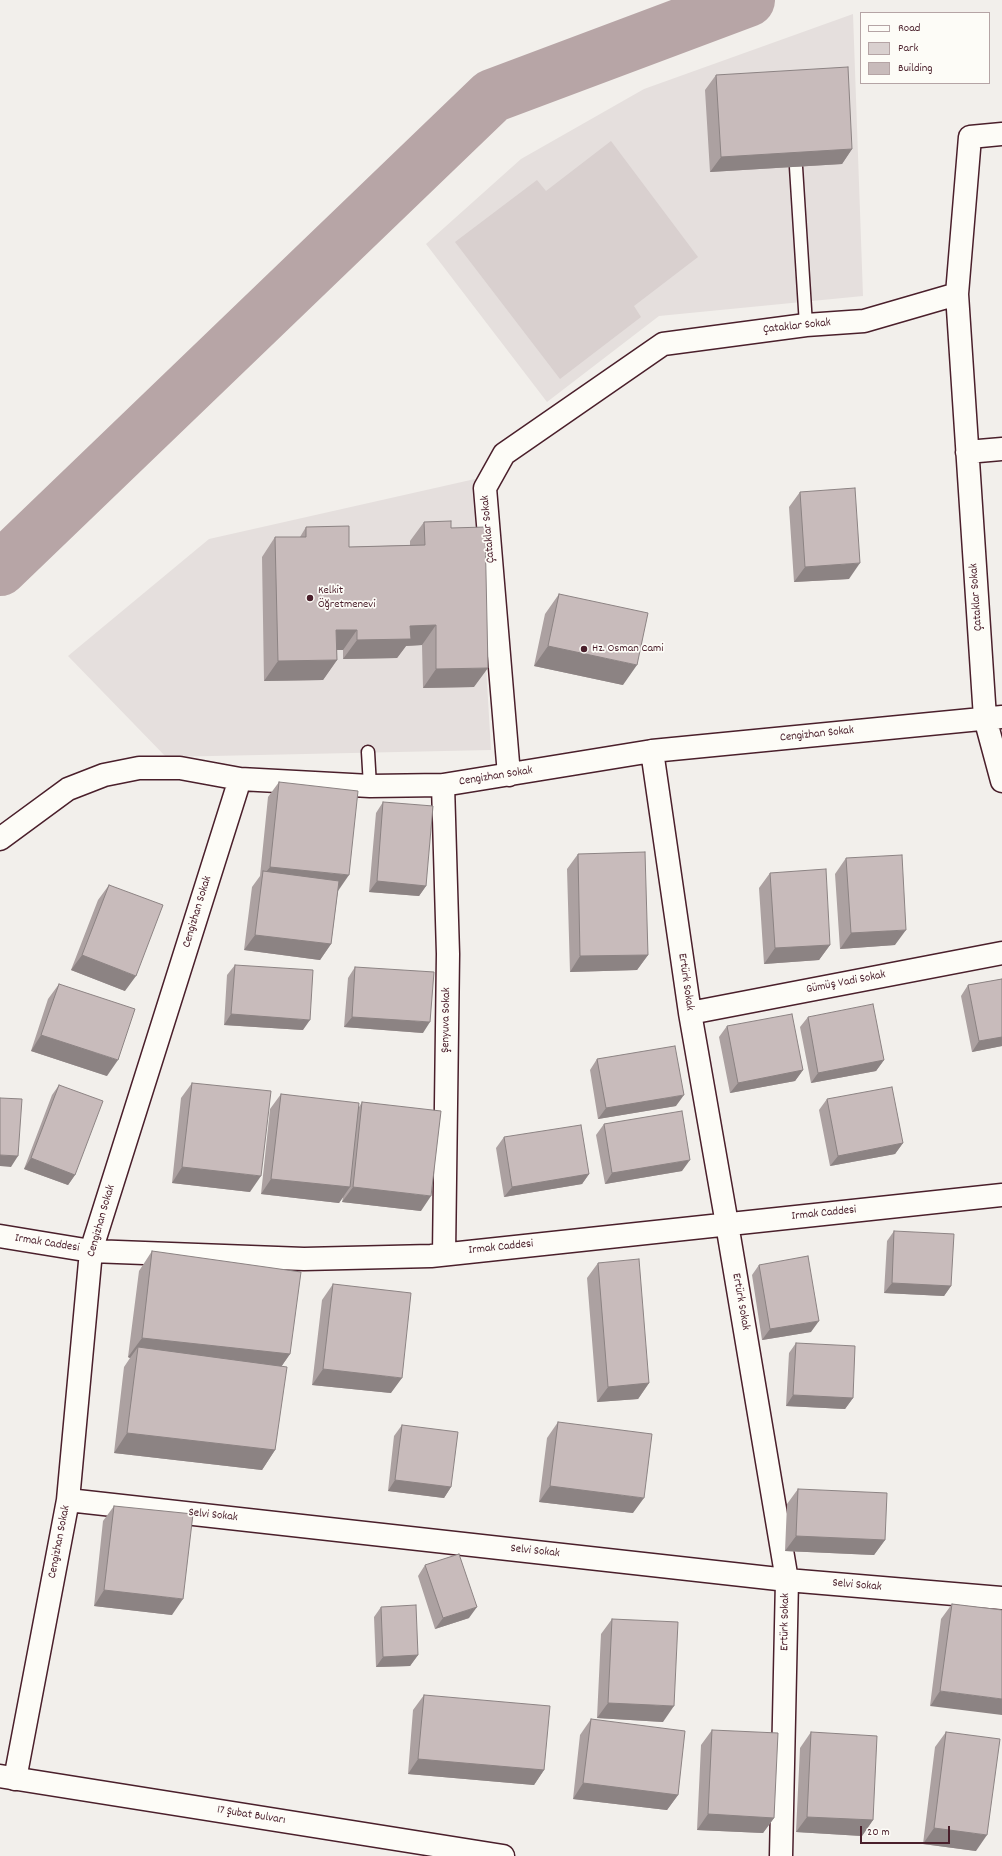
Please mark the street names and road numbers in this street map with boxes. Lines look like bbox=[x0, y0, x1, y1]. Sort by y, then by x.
street label: Çataklar Sokak bbox=[762, 316, 832, 338]
street label: Çataklar Sokak bbox=[479, 495, 499, 563]
street label: Çataklar Sokak bbox=[967, 563, 987, 631]
street label: Cengizhan Sokak bbox=[779, 724, 855, 746]
street label: Cengizhan Sokak bbox=[458, 764, 534, 790]
street label: Cengizhan Sokak bbox=[180, 874, 216, 950]
street label: Ertürk Sokak bbox=[674, 952, 696, 1012]
street label: Gümüş Vadi Sokak bbox=[805, 968, 887, 998]
street label: Şenyuva Sokak bbox=[439, 987, 455, 1053]
street label: Cengizhan Sokak bbox=[85, 1183, 119, 1259]
street label: Irmak Caddesi bbox=[791, 1203, 857, 1225]
street label: Irmak Caddesi bbox=[14, 1232, 80, 1256]
street label: Irmak Caddesi bbox=[468, 1237, 534, 1259]
street label: Ertürk Sokak bbox=[728, 1272, 752, 1332]
street label: Cengizhan Sokak bbox=[46, 1504, 74, 1580]
street label: Selvi Sokak bbox=[188, 1506, 238, 1526]
street label: Selvi Sokak bbox=[510, 1542, 560, 1562]
street label: Selvi Sokak bbox=[832, 1577, 882, 1595]
street label: Ertürk Sokak bbox=[778, 1593, 794, 1651]
street label: 17 Şubat Bulvarı bbox=[216, 1803, 286, 1829]

